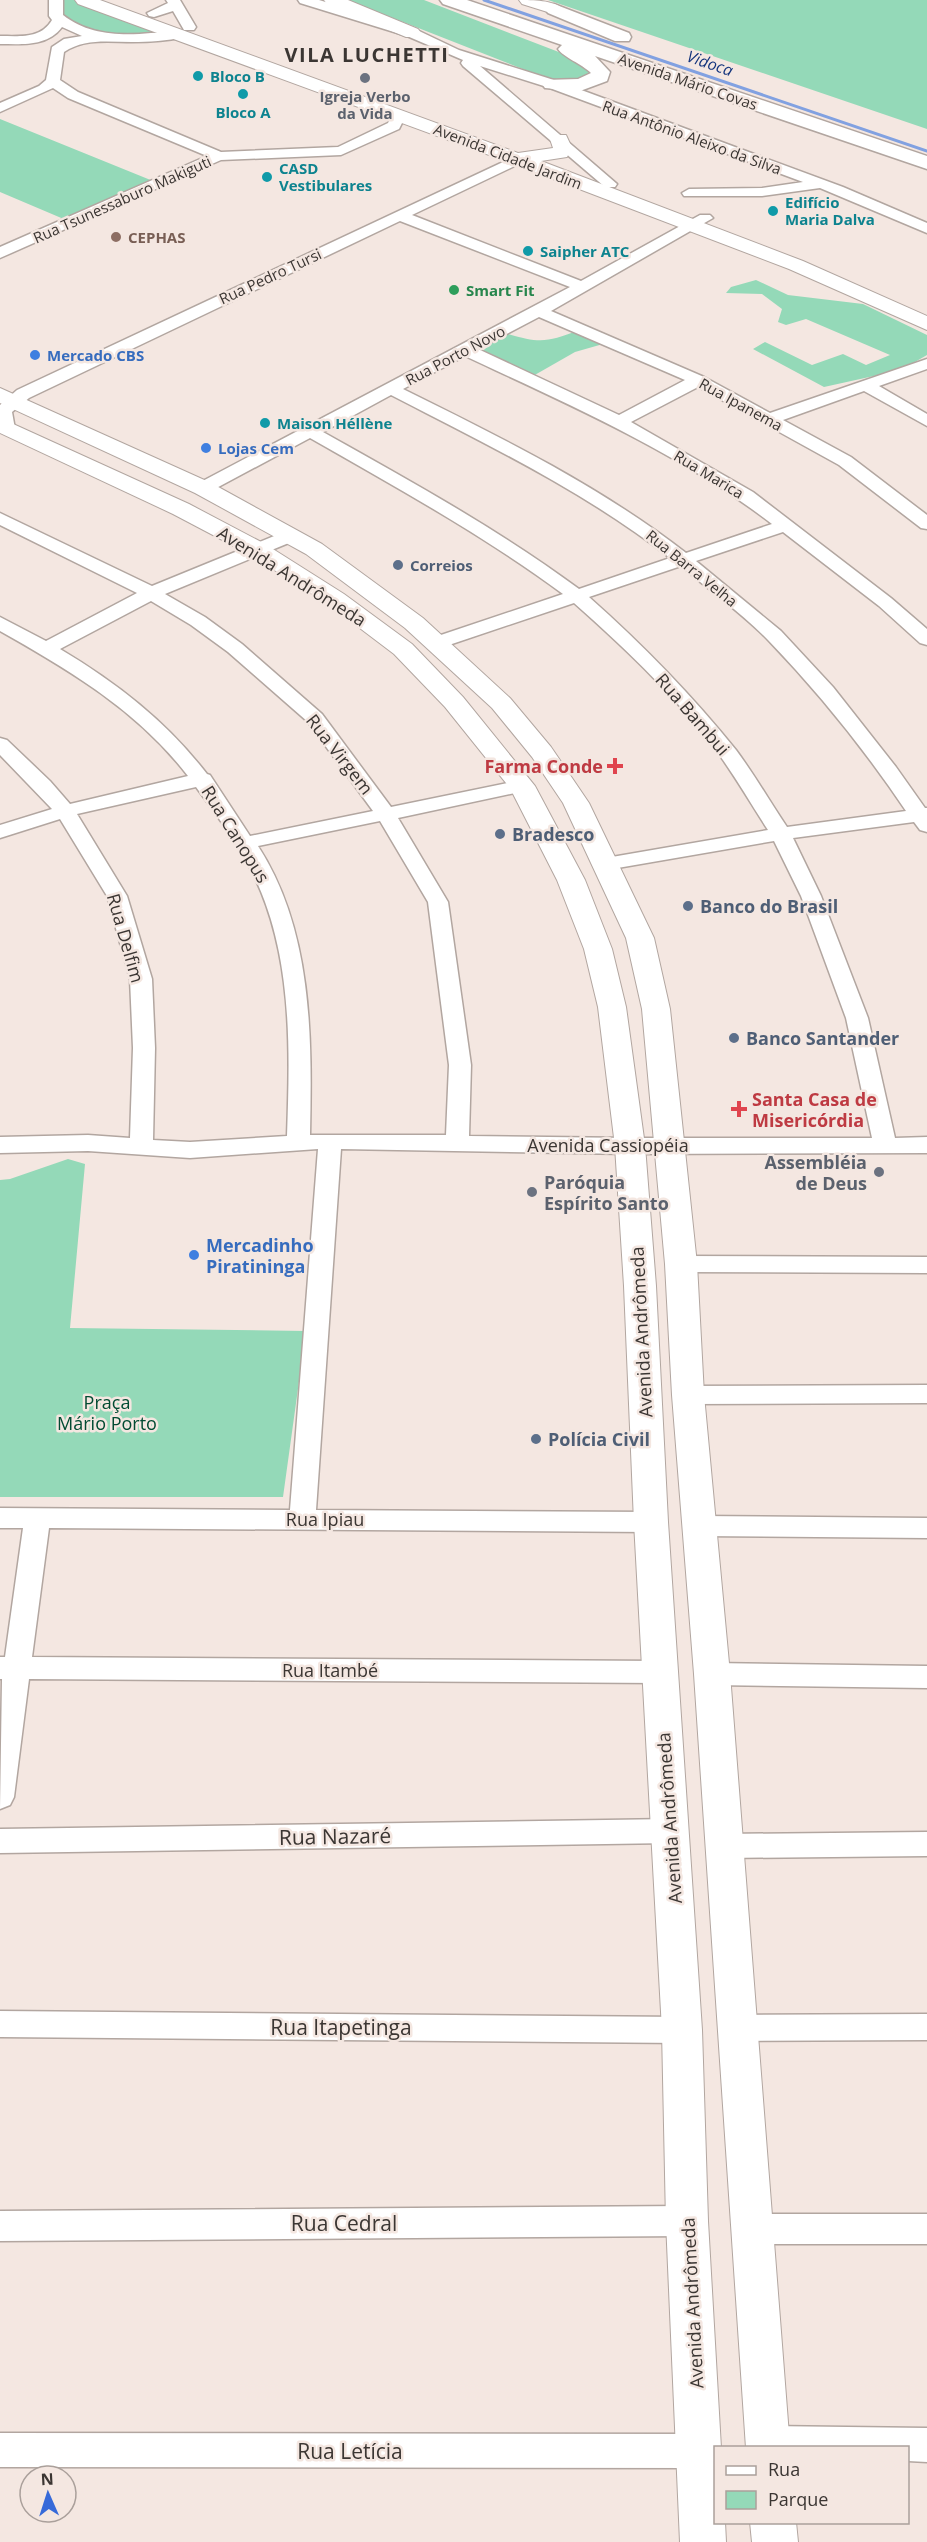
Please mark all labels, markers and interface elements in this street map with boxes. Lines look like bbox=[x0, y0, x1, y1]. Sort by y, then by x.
district label: VILA LUCHETTI bbox=[285, 41, 449, 68]
water label: Vidoca bbox=[684, 45, 736, 81]
street label: Avenida Mário Covas bbox=[616, 48, 760, 114]
place label: Bloco B bbox=[210, 66, 265, 86]
marker: Bloco B bbox=[191, 69, 205, 83]
marker: Igreja Verbo da Vida bbox=[358, 71, 372, 85]
place label: Igreja Verbo da Vida bbox=[320, 86, 410, 123]
marker: Bloco A bbox=[236, 87, 250, 101]
street label: Rua Antônio Aleixo da Silva bbox=[600, 95, 784, 179]
place label: Bloco A bbox=[215, 102, 271, 122]
street label: Avenida Cidade Jardim bbox=[431, 118, 585, 194]
street label: Rua Tsunessaburo Makiguti bbox=[30, 151, 214, 247]
place label: CASD Vestibulares bbox=[279, 158, 372, 195]
marker: CASD Vestibulares bbox=[260, 170, 274, 184]
place label: Edifício Maria Dalva bbox=[785, 192, 875, 229]
marker: Edifício Maria Dalva bbox=[766, 204, 780, 218]
place label: CEPHAS bbox=[128, 227, 185, 247]
marker: CEPHAS bbox=[109, 230, 123, 244]
place label: Saipher ATC bbox=[540, 241, 630, 261]
street label: Rua Pedro Tursi bbox=[216, 244, 324, 308]
marker: Saipher ATC bbox=[521, 244, 535, 258]
place label: Smart Fit bbox=[466, 280, 535, 300]
marker: Smart Fit bbox=[447, 283, 461, 297]
street label: Rua Porto Novo bbox=[402, 320, 508, 390]
place label: Mercado CBS bbox=[47, 345, 144, 365]
marker: Mercado CBS bbox=[28, 348, 42, 362]
street label: Rua Ipanema bbox=[696, 373, 786, 435]
place label: Maison Héllène bbox=[277, 413, 392, 433]
marker: Maison Héllène bbox=[258, 416, 272, 430]
place label: Lojas Cem bbox=[218, 438, 294, 458]
marker: Lojas Cem bbox=[199, 441, 213, 455]
street label: Rua Marica bbox=[670, 445, 748, 503]
street label: Avenida Andrômeda bbox=[213, 520, 371, 632]
street label: Rua Barra Velha bbox=[642, 525, 742, 611]
place label: Correios bbox=[410, 555, 473, 575]
marker: Correios bbox=[391, 558, 405, 572]
street label: Rua Bambui bbox=[651, 668, 735, 760]
street label: Rua Virgem bbox=[301, 709, 379, 799]
place label: Farma Conde bbox=[484, 754, 603, 778]
marker: Farma Conde bbox=[608, 759, 622, 773]
street label: Rua Canopus bbox=[196, 781, 276, 887]
place label: Bradesco bbox=[512, 822, 595, 846]
marker: Bradesco bbox=[493, 827, 507, 841]
street label: Rua Delfim bbox=[102, 891, 150, 985]
place label: Banco do Brasil bbox=[700, 894, 838, 918]
marker: Banco do Brasil bbox=[681, 899, 695, 913]
place label: Banco Santander bbox=[746, 1026, 899, 1050]
marker: Banco Santander bbox=[727, 1031, 741, 1045]
place label: Santa Casa de Misericórdia bbox=[752, 1087, 877, 1132]
marker: Santa Casa de Misericórdia bbox=[730, 1100, 748, 1118]
street label: Avenida Cassiopéia bbox=[527, 1133, 689, 1157]
place label: Assembléia de Deus bbox=[764, 1150, 867, 1195]
marker: Assembléia de Deus bbox=[872, 1165, 886, 1179]
place label: Paróquia Espírito Santo bbox=[544, 1170, 669, 1215]
marker: Paróquia Espírito Santo bbox=[525, 1185, 539, 1199]
place label: Mercadinho Piratininga bbox=[206, 1233, 314, 1278]
street label: Avenida Andrômeda bbox=[625, 1246, 657, 1418]
marker: Mercadinho Piratininga bbox=[187, 1248, 201, 1262]
park label: Praça Mário Porto bbox=[57, 1390, 157, 1435]
place label: Polícia Civil bbox=[548, 1427, 650, 1451]
marker: Polícia Civil bbox=[529, 1432, 543, 1446]
street label: Rua Ipiau bbox=[286, 1507, 364, 1531]
street label: Rua Itambé bbox=[282, 1658, 378, 1682]
street label: Avenida Andrômeda bbox=[651, 1732, 687, 1904]
street label: Rua Nazaré bbox=[279, 1821, 391, 1851]
street label: Rua Itapetinga bbox=[270, 2013, 412, 2041]
street label: Rua Cedral bbox=[291, 2209, 397, 2237]
street label: Avenida Andrômeda bbox=[676, 2217, 708, 2389]
street label: Rua Letícia bbox=[297, 2437, 403, 2465]
legend bbox=[714, 2446, 909, 2524]
text: Rua bbox=[768, 2457, 800, 2481]
north arrow bbox=[18, 2464, 78, 2524]
text: N bbox=[40, 2468, 54, 2490]
text: Parque bbox=[768, 2487, 828, 2511]

